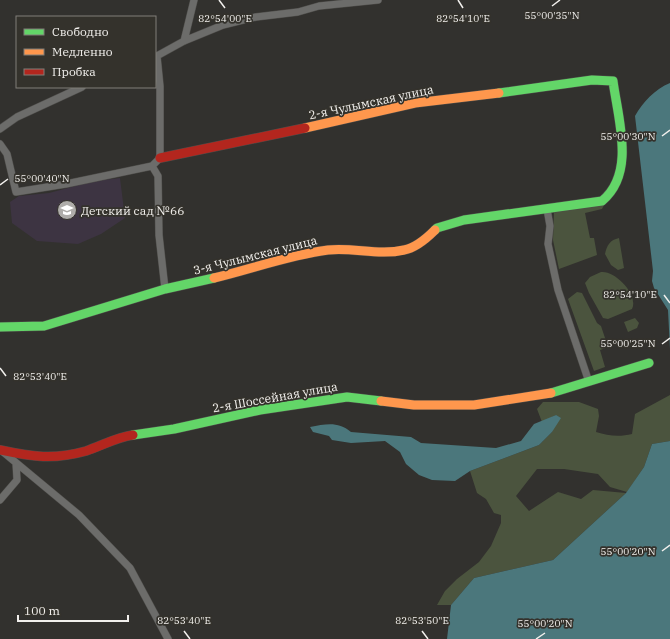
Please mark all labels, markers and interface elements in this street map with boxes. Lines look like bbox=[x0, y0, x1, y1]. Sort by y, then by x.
text: 55°00'35"N bbox=[525, 9, 580, 22]
text: 82°54'00"E bbox=[198, 12, 252, 25]
text: 82°54'10"E bbox=[436, 12, 490, 25]
legend bbox=[16, 16, 156, 88]
text: Свободно bbox=[52, 24, 109, 39]
text: Медленно bbox=[52, 44, 113, 59]
text: Пробка bbox=[52, 64, 96, 79]
street label: 2-я Чулымская улица bbox=[307, 81, 435, 123]
text: 55°00'30"N bbox=[601, 130, 656, 143]
text: 55°00'40"N bbox=[15, 172, 70, 185]
school or university icon: Детский сад №66 bbox=[56, 199, 78, 221]
place label: Детский сад №66 bbox=[81, 203, 184, 218]
street label: 3-я Чулымская улица bbox=[191, 232, 319, 278]
text: 82°54'10"E bbox=[603, 288, 657, 301]
text: 55°00'25"N bbox=[601, 337, 656, 350]
text: 82°53'40"E bbox=[13, 370, 67, 383]
street label: 2-я Шоссейная улица bbox=[211, 379, 339, 415]
text: 55°00'20"N bbox=[601, 545, 656, 558]
scale bar bbox=[18, 597, 128, 623]
text: 100 m bbox=[24, 603, 60, 618]
text: 82°53'40"E bbox=[157, 614, 211, 627]
text: 82°53'50"E bbox=[395, 614, 449, 627]
text: 55°00'20"N bbox=[518, 617, 573, 630]

